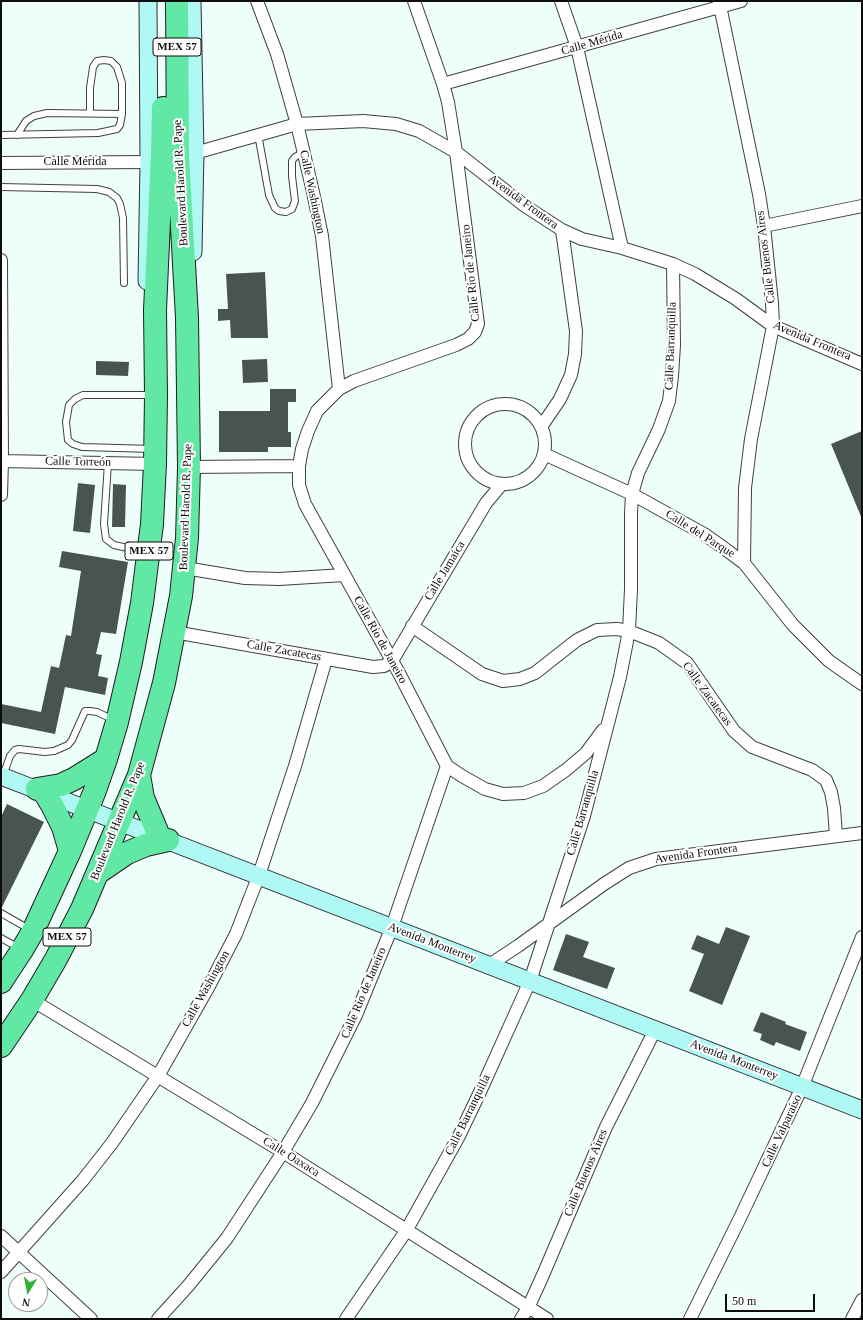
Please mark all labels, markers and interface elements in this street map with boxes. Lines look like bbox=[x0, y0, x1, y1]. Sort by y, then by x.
street label: Calle Mérida bbox=[560, 27, 624, 59]
road number: MEX 57 bbox=[153, 38, 201, 56]
street label: Boulevard Harold R. Pape bbox=[170, 119, 192, 247]
street label: Calle Washington bbox=[296, 149, 328, 235]
street label: Calle Mérida bbox=[44, 155, 106, 169]
street label: Avenida Frontera bbox=[485, 172, 561, 232]
street label: Calle Buenos Aires bbox=[753, 210, 779, 304]
street label: Calle Río de Janeiro bbox=[459, 224, 483, 322]
street label: Calle Barranquilla bbox=[662, 302, 680, 390]
street label: Avenida Frontera bbox=[771, 318, 853, 364]
street label: Boulevard Harold R. Pape bbox=[177, 443, 195, 571]
street label: Calle Torreón bbox=[45, 454, 111, 470]
street label: Calle del Parque bbox=[663, 507, 737, 561]
street label: Calle Jamaica bbox=[422, 539, 468, 603]
road number: MEX 57 bbox=[125, 542, 173, 560]
street label: Calle Río de Janeiro bbox=[350, 594, 410, 686]
street label: Calle Zacatecas bbox=[246, 637, 322, 665]
street label: Calle Zacatecas bbox=[679, 659, 735, 729]
street label: Boulevard Harold R. Pape bbox=[88, 760, 148, 882]
street label: Calle Barranquilla bbox=[564, 769, 602, 857]
street label: Avenida Frontera bbox=[654, 841, 738, 867]
street label: Avenida Monterrey bbox=[386, 920, 478, 966]
road number: MEX 57 bbox=[43, 928, 91, 946]
street label: Calle Río de Janeiro bbox=[338, 945, 390, 1041]
street label: Calle Washington bbox=[179, 948, 233, 1030]
street label: Avenida Monterrey bbox=[688, 1037, 780, 1083]
street label: Calle Barranquilla bbox=[442, 1072, 494, 1158]
street label: Calle Valparaíso bbox=[759, 1092, 805, 1170]
street label: Calle Buenos Aires bbox=[561, 1127, 611, 1219]
street label: Calle Oaxaca bbox=[260, 1134, 322, 1180]
north arrow bbox=[8, 1272, 48, 1312]
scale bar bbox=[727, 1286, 817, 1312]
text: 50 m bbox=[732, 1294, 756, 1308]
text: N bbox=[21, 1296, 31, 1309]

